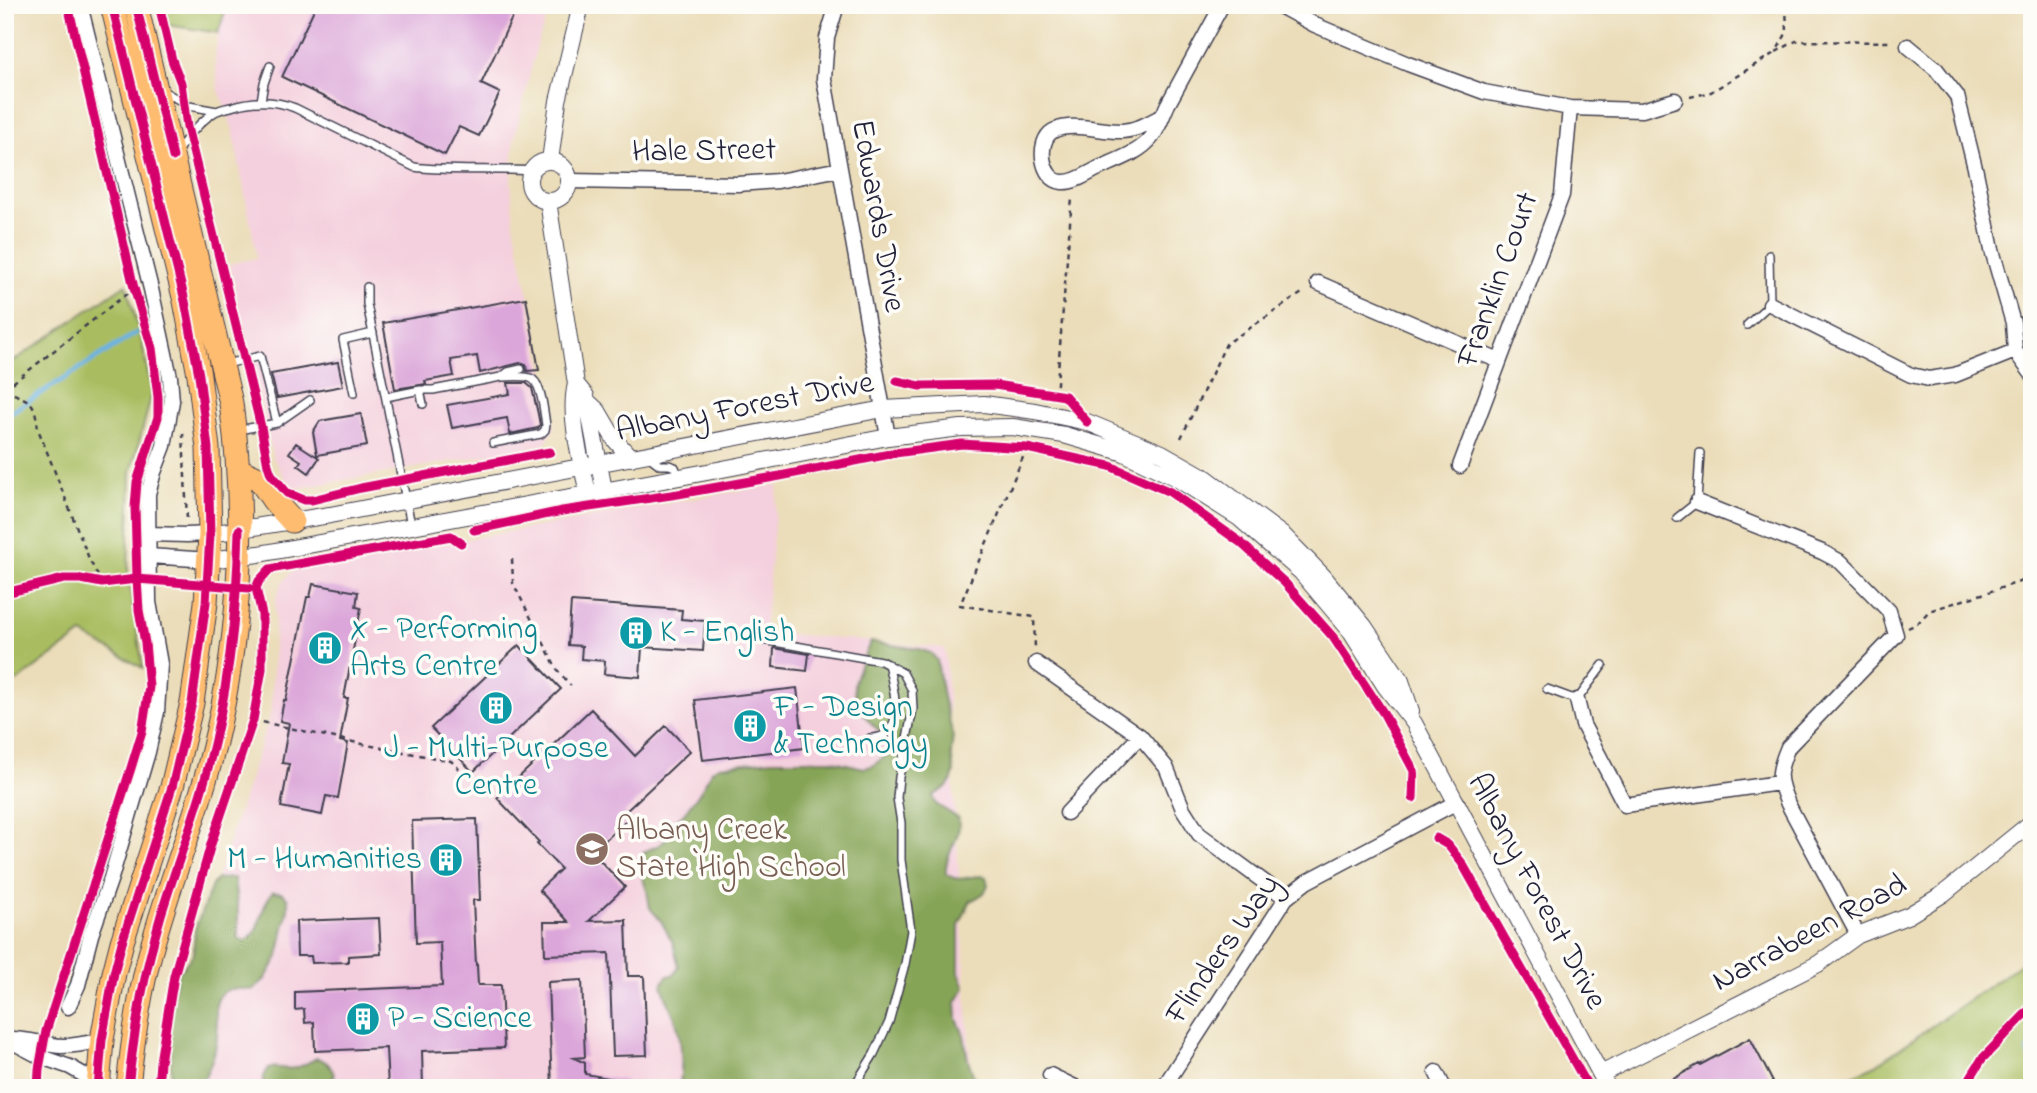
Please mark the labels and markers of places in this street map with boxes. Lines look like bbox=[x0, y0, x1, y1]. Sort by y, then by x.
place label: X - Performing Arts Centre bbox=[350, 607, 538, 691]
place label: K - English bbox=[660, 610, 794, 657]
building icon: K - English bbox=[617, 614, 655, 652]
building icon: X - Performing Arts Centre bbox=[306, 629, 344, 667]
place label: F - Design & Technolgy bbox=[773, 685, 928, 769]
building icon: J - Multi-Purpose Centre bbox=[477, 689, 515, 727]
building icon: F - Design & Technolgy bbox=[731, 707, 769, 745]
place label: J - Multi-Purpose Centre bbox=[384, 726, 609, 810]
place label: Albany Creek State High School bbox=[616, 808, 846, 892]
school or university icon: Albany Creek State High School bbox=[573, 830, 611, 868]
place label: M - Humanities bbox=[227, 837, 422, 884]
building icon: M - Humanities bbox=[427, 841, 465, 879]
place label: P - Science bbox=[388, 996, 532, 1043]
building icon: P - Science bbox=[344, 1000, 382, 1038]

